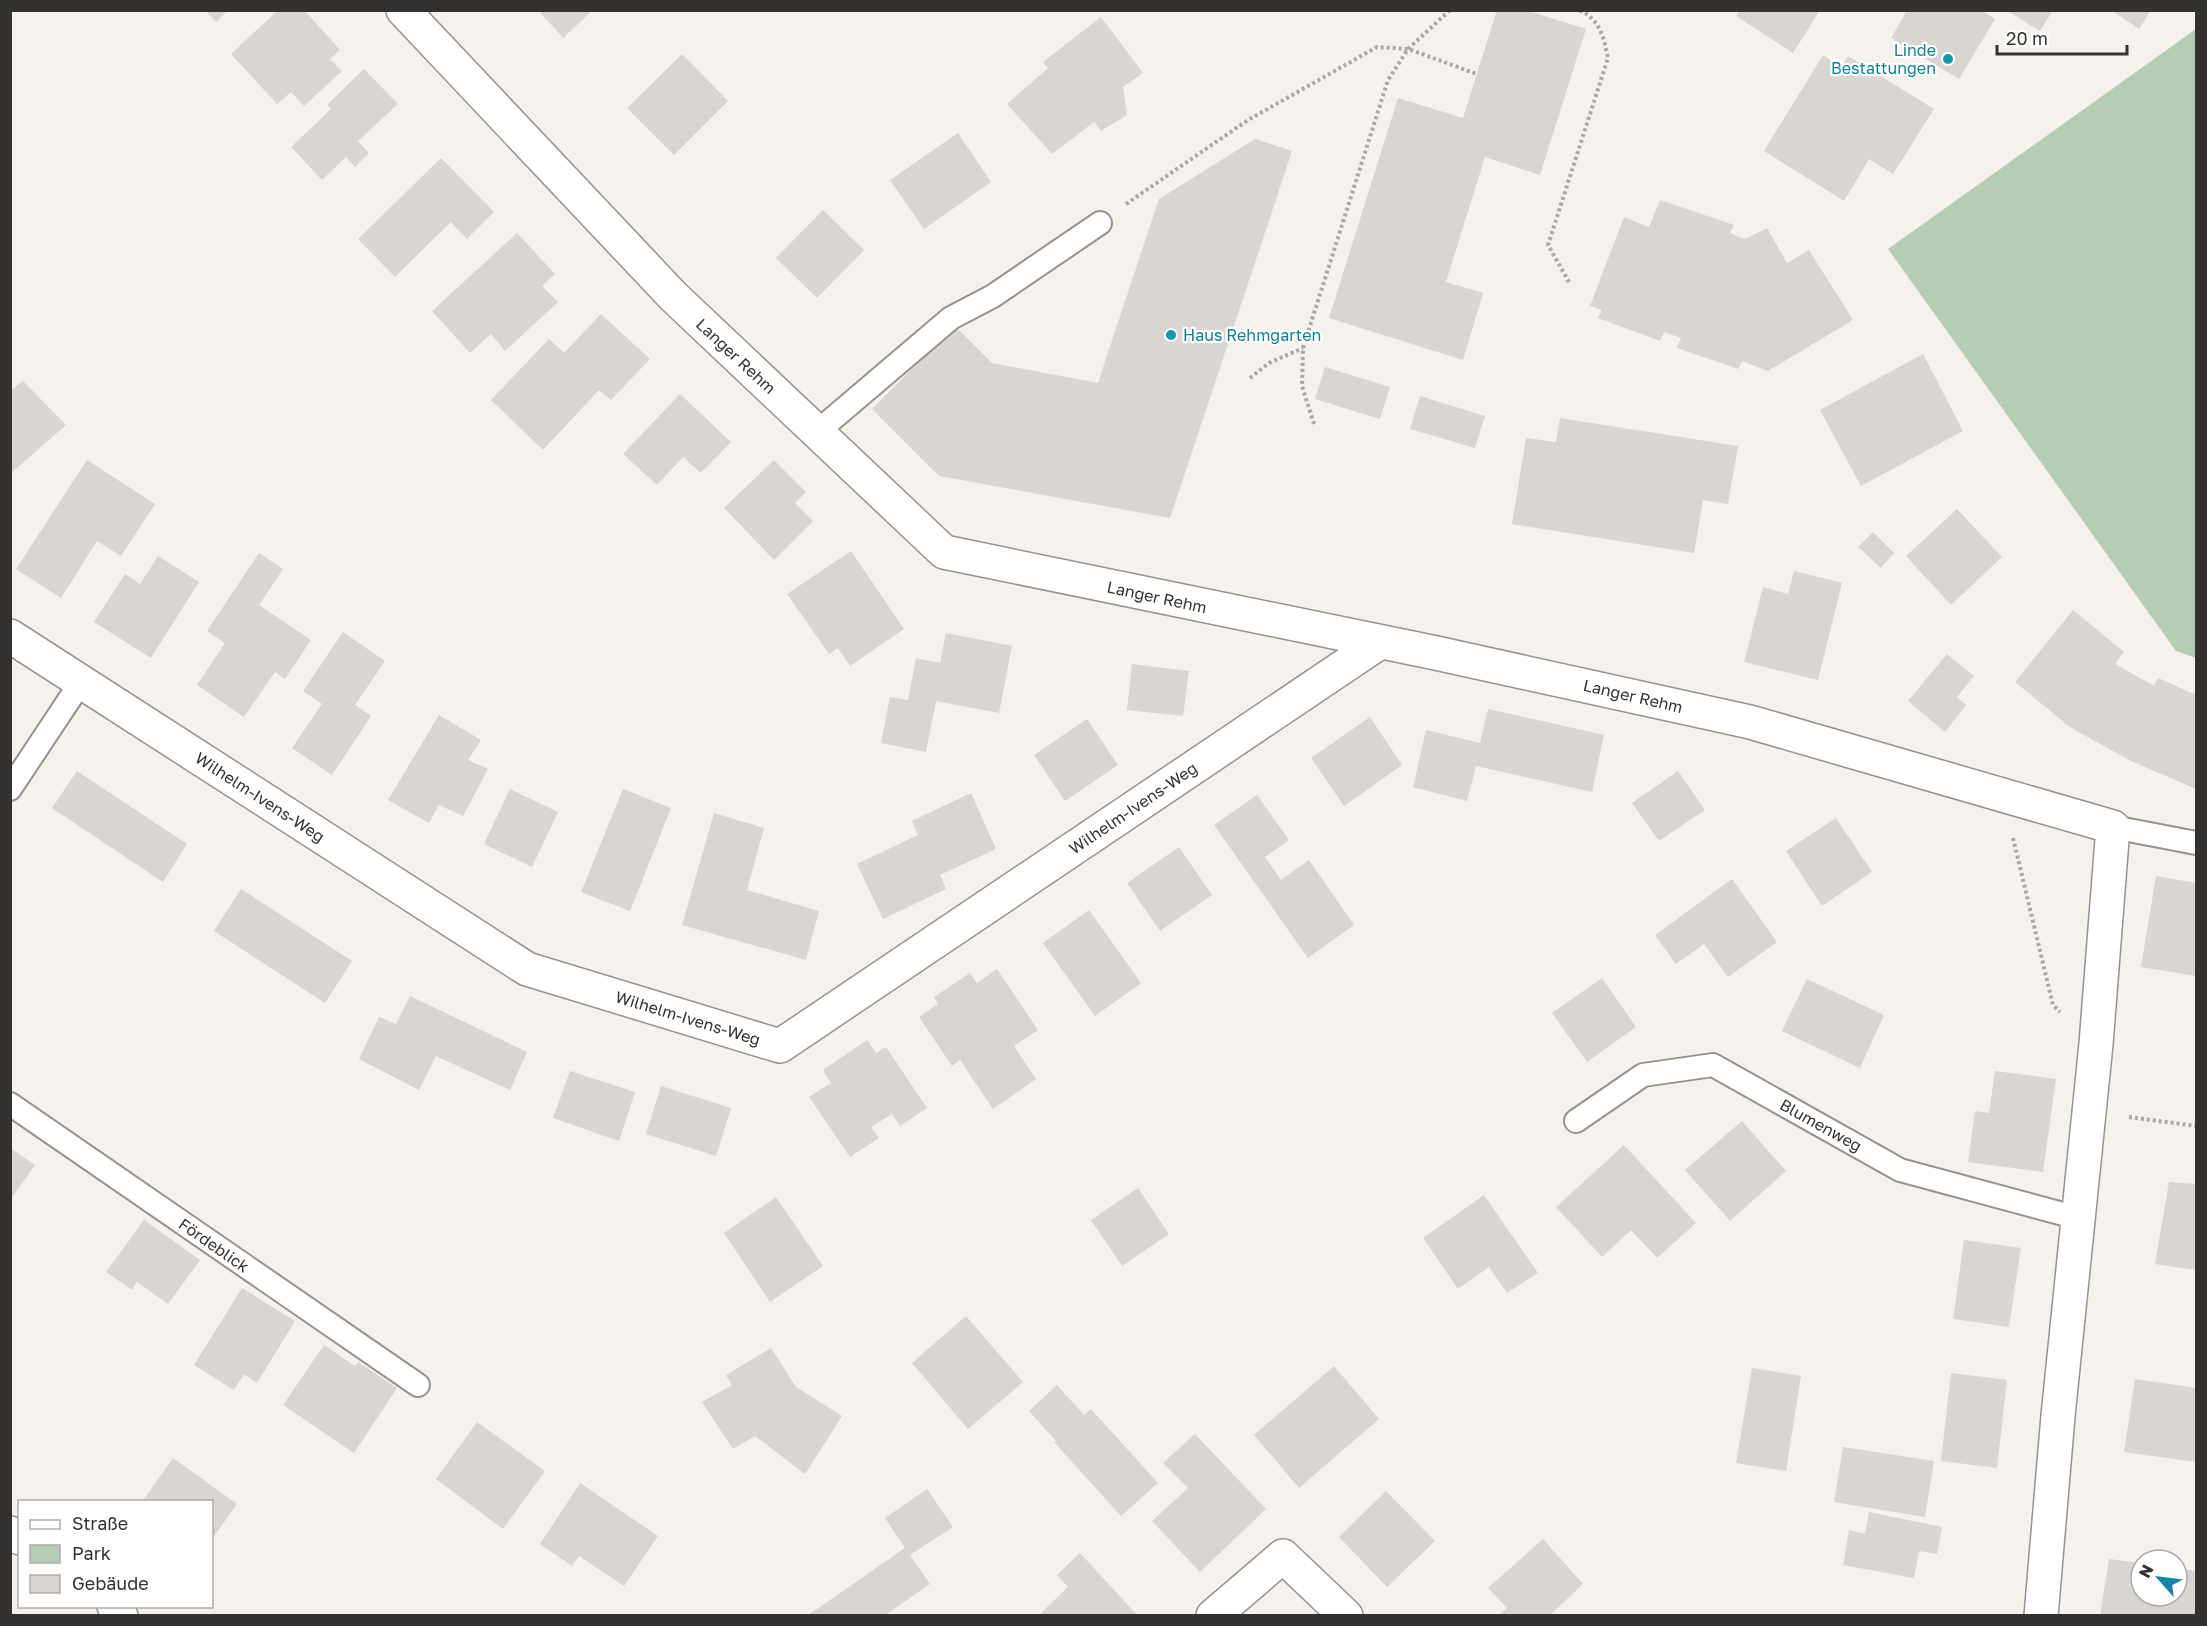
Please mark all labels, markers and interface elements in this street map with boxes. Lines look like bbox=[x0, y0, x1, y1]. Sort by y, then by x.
scale bar bbox=[1997, 18, 2128, 56]
text: 20 m bbox=[2006, 27, 2048, 49]
place label: Linde Bestattungen bbox=[1831, 40, 1936, 78]
marker: Linde Bestattungen bbox=[1941, 52, 1955, 66]
street label: Langer Rehm bbox=[692, 314, 780, 398]
place label: Haus Rehmgarten bbox=[1183, 325, 1321, 345]
marker: Haus Rehmgarten bbox=[1164, 328, 1178, 342]
street label: Langer Rehm bbox=[1105, 577, 1209, 617]
street label: Langer Rehm bbox=[1581, 675, 1685, 717]
street label: Wilhelm-Ivens-Weg bbox=[191, 748, 329, 846]
street label: Wilhelm-Ivens-Weg bbox=[1065, 758, 1201, 858]
street label: Wilhelm-Ivens-Weg bbox=[613, 986, 763, 1050]
street label: Blumenweg bbox=[1777, 1094, 1865, 1156]
street label: Fördeblick bbox=[175, 1214, 253, 1276]
legend bbox=[18, 1500, 213, 1608]
text: Straße bbox=[72, 1512, 128, 1534]
text: Park bbox=[72, 1542, 111, 1564]
north arrow bbox=[2129, 1548, 2189, 1608]
text: N bbox=[2134, 1561, 2157, 1581]
text: Gebäude bbox=[72, 1572, 149, 1594]

